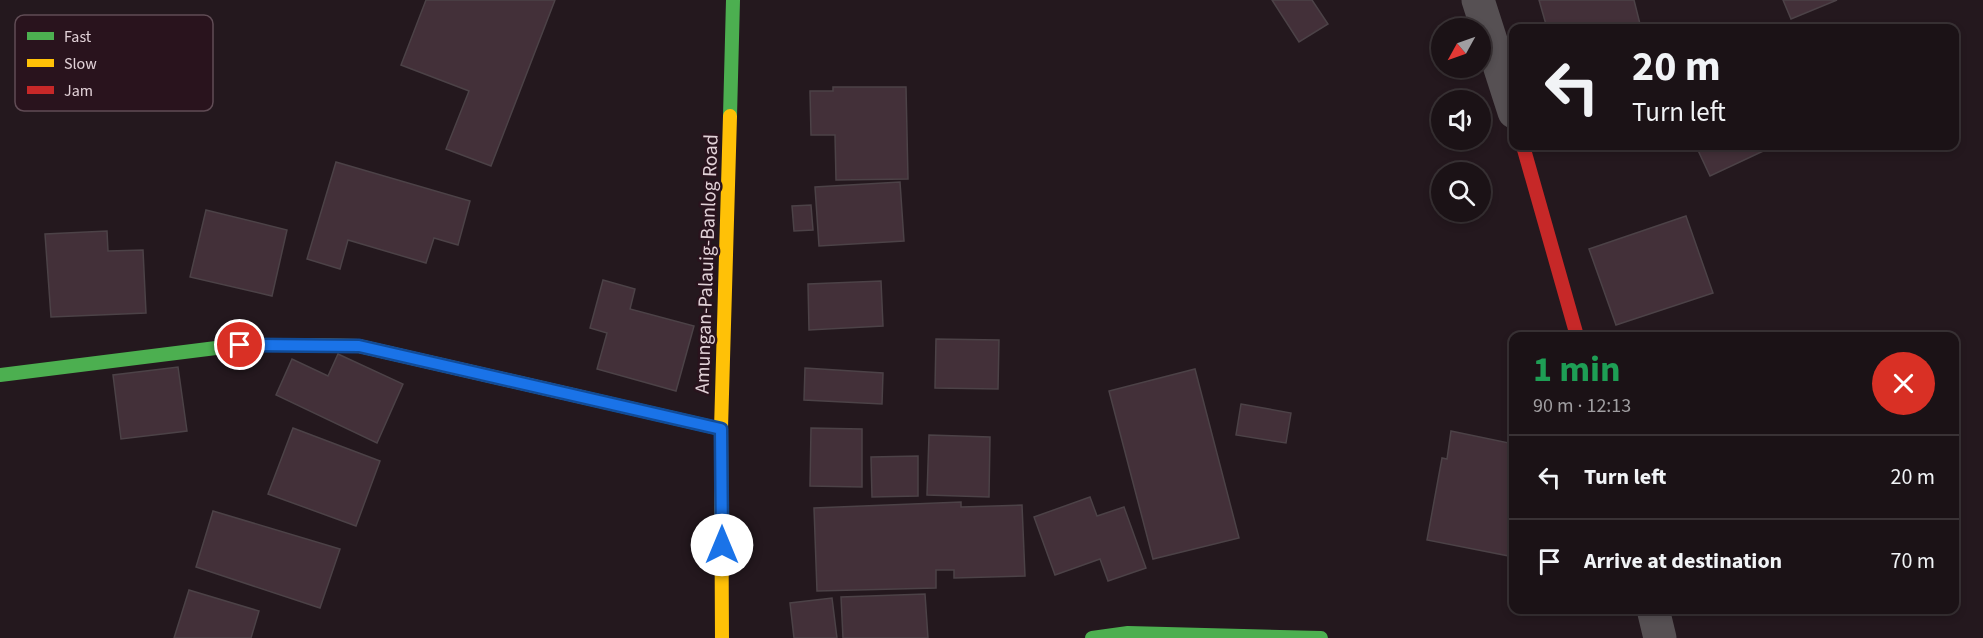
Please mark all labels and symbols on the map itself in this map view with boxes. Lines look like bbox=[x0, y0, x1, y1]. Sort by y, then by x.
legend bbox=[15, 15, 213, 111]
north arrow bbox=[1431, 18, 1491, 78]
text: Fast bbox=[64, 26, 92, 48]
text: Slow bbox=[64, 53, 97, 75]
text: Jam bbox=[64, 80, 93, 102]
street label: Amungan-Palauig-Banlog Road bbox=[688, 134, 726, 394]
pin bbox=[214, 319, 265, 370]
position arrow bbox=[690, 513, 754, 577]

